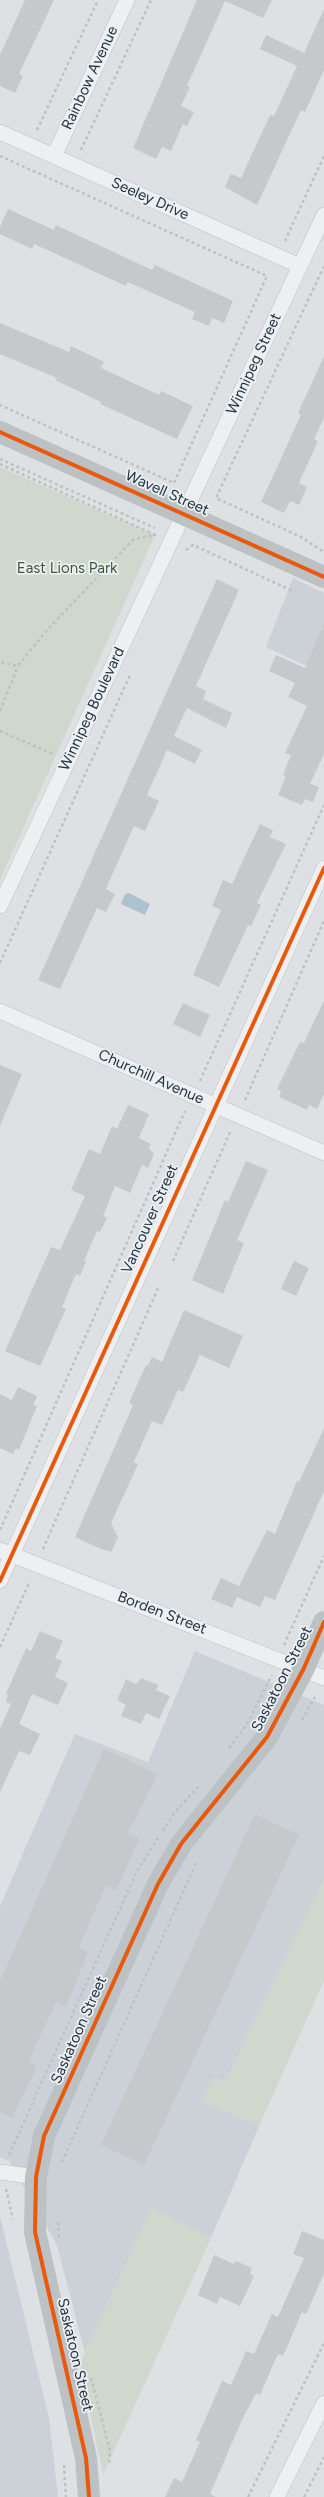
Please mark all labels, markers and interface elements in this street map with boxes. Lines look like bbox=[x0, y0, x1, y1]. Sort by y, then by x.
street label: Rainbow Avenue bbox=[58, 23, 122, 133]
street label: Seeley Drive bbox=[108, 174, 192, 224]
street label: Winnipeg Street bbox=[223, 311, 285, 417]
street label: Wavell Street bbox=[122, 467, 212, 519]
park label: East Lions Park bbox=[17, 560, 117, 578]
street label: Winnipeg Boulevard bbox=[55, 644, 129, 774]
street label: Churchill Avenue bbox=[95, 1046, 207, 1108]
street label: Vancouver Street bbox=[118, 1162, 182, 1276]
street label: Borden Street bbox=[115, 1588, 209, 1638]
street label: Saskatoon Street bbox=[248, 1623, 316, 1735]
street label: Saskatoon Street bbox=[47, 1973, 111, 2087]
street label: Saskatoon Street bbox=[53, 2297, 97, 2413]

